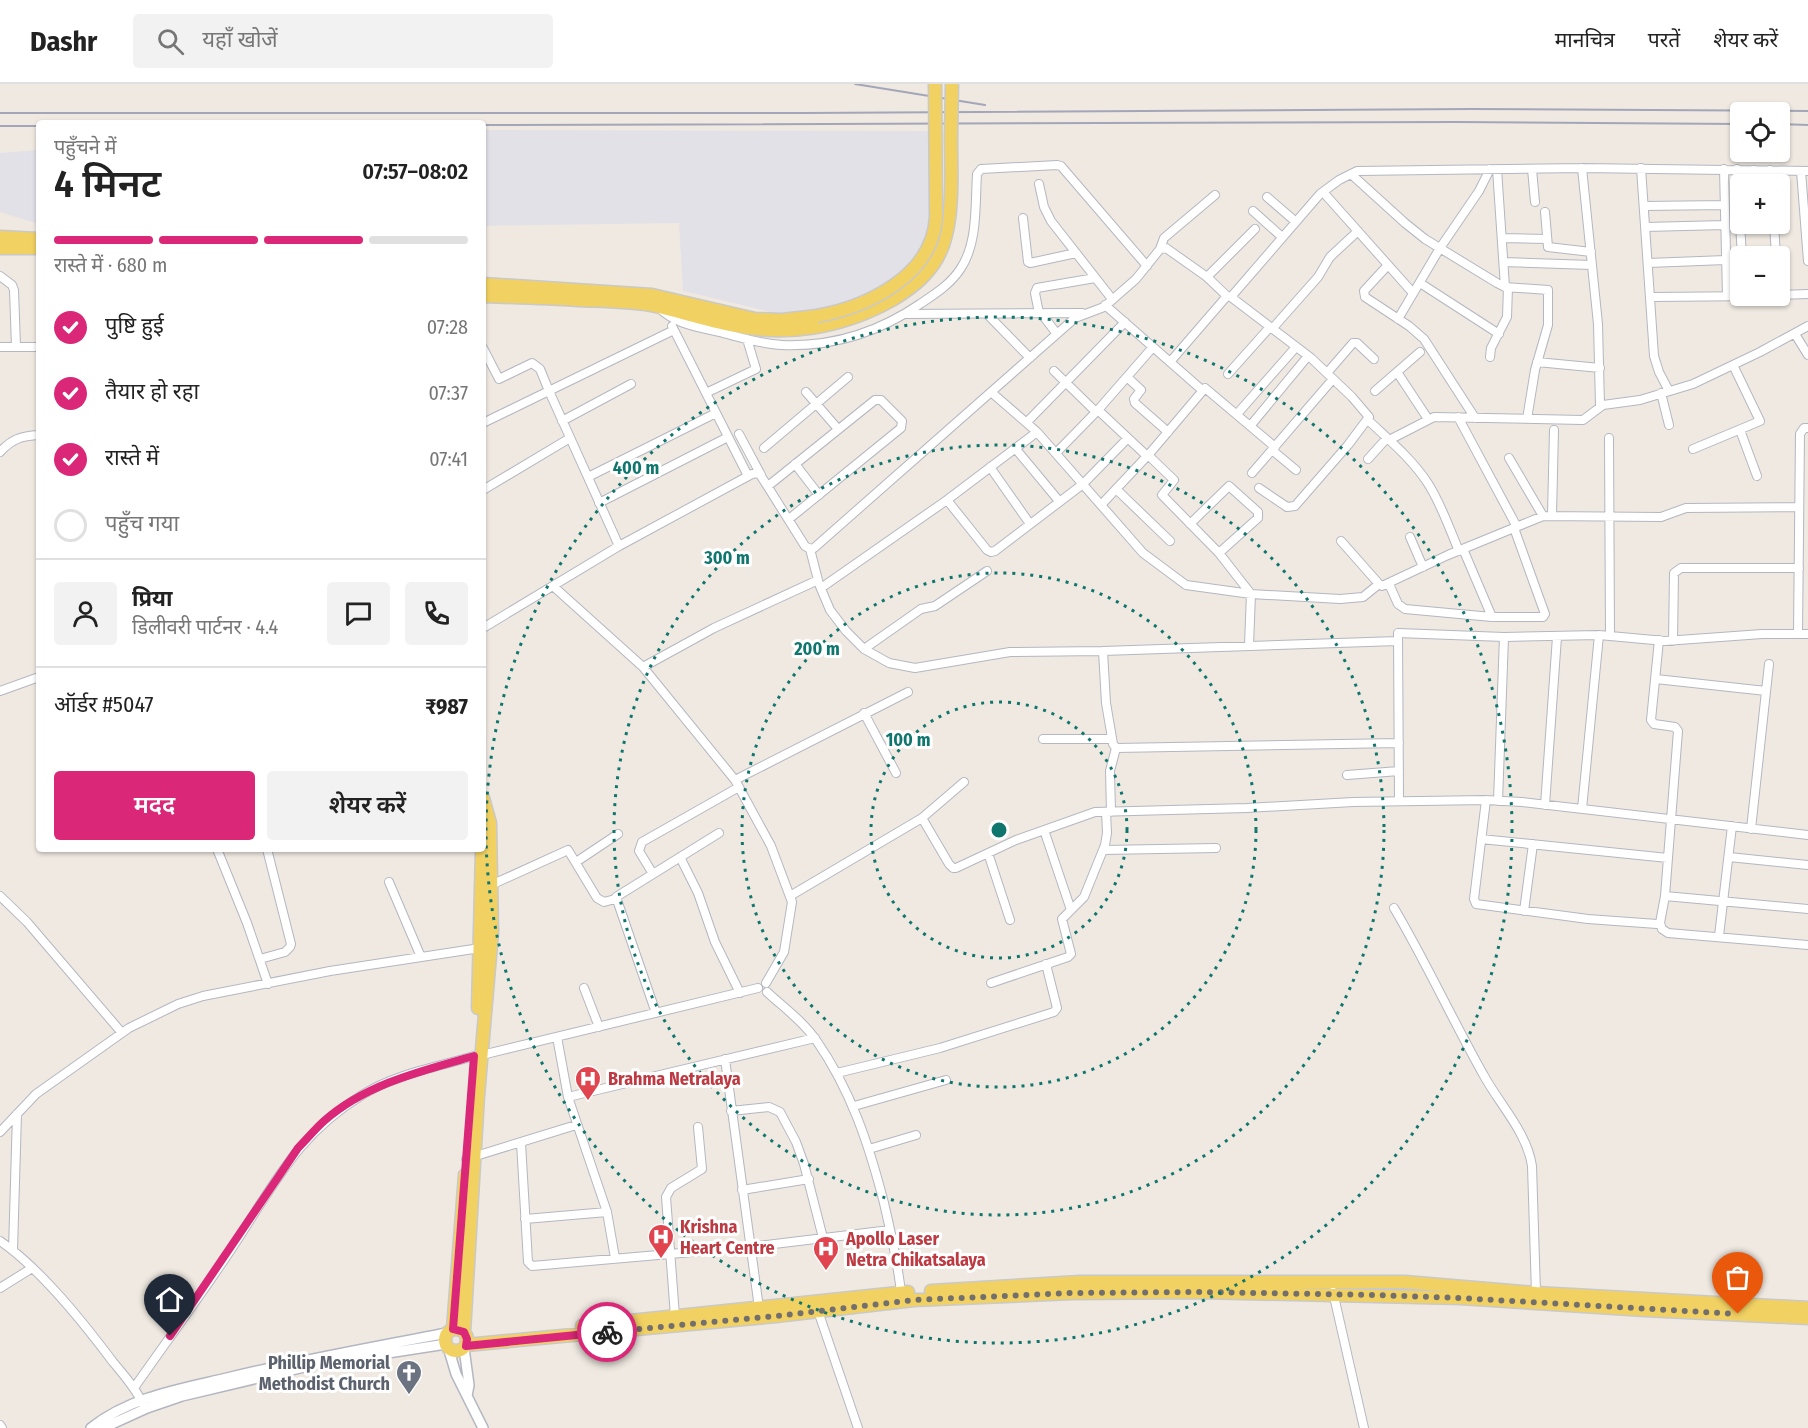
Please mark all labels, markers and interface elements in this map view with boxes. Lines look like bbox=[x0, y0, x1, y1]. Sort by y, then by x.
search box bbox=[133, 14, 553, 68]
text: Dashr bbox=[30, 25, 97, 58]
icon: search bbox=[154, 25, 187, 58]
text: यहाँ खोजें bbox=[202, 26, 278, 53]
text: मानचित्र bbox=[1555, 27, 1615, 53]
text: परतें bbox=[1648, 27, 1680, 53]
text: शेयर करें bbox=[1713, 27, 1778, 53]
map controls bbox=[1730, 102, 1790, 306]
button: locate bbox=[1730, 102, 1790, 162]
text: पहुँचने में bbox=[54, 135, 116, 159]
text: 07:57–08:02 bbox=[362, 158, 468, 185]
text: 4 मिनट bbox=[54, 161, 161, 207]
button: + bbox=[1730, 174, 1790, 234]
button: − bbox=[1730, 246, 1790, 306]
text: रास्ते में · 680 m bbox=[54, 253, 167, 277]
icon: check bbox=[54, 311, 87, 344]
text: पुष्टि हुई bbox=[105, 312, 164, 339]
text: 07:28 bbox=[427, 315, 468, 339]
icon: check bbox=[54, 377, 87, 410]
text: तैयार हो रहा bbox=[105, 378, 199, 405]
text: 07:37 bbox=[428, 381, 468, 405]
icon: check bbox=[54, 443, 87, 476]
text: रास्ते में bbox=[105, 444, 159, 471]
text: 07:41 bbox=[429, 447, 468, 471]
text: 400 m bbox=[613, 457, 659, 479]
text: पहुँच गया bbox=[105, 510, 179, 537]
text: 300 m bbox=[703, 547, 750, 569]
button: person bbox=[54, 582, 117, 645]
button: chat bbox=[327, 582, 390, 645]
button: phone bbox=[405, 582, 468, 645]
text: प्रिया bbox=[132, 585, 172, 612]
text: डिलीवरी पार्टनर · 4.4 bbox=[132, 615, 278, 639]
text: 200 m bbox=[793, 638, 840, 660]
text: ऑर्डर #5047 bbox=[54, 691, 154, 718]
text: ₹987 bbox=[425, 693, 468, 720]
text: 100 m bbox=[886, 729, 930, 751]
button: मदद bbox=[54, 771, 255, 840]
button: शेयर करें bbox=[267, 771, 468, 840]
centre of rings bbox=[989, 820, 1009, 840]
hospital icon: Brahma Netralaya bbox=[573, 1064, 603, 1102]
place label: Brahma Netralaya bbox=[608, 1068, 741, 1090]
place label: Krishna Heart Centre bbox=[680, 1216, 775, 1259]
hospital icon: Krishna Heart Centre bbox=[646, 1222, 676, 1260]
place label: Apollo Laser Netra Chikatsalaya bbox=[845, 1228, 986, 1271]
hospital icon: Apollo Laser Netra Chikatsalaya bbox=[811, 1234, 841, 1272]
pin bbox=[1712, 1252, 1763, 1314]
icon: bag bbox=[1721, 1261, 1754, 1294]
pin bbox=[144, 1274, 195, 1336]
icon: home bbox=[153, 1283, 186, 1316]
courier bbox=[577, 1302, 637, 1362]
icon: bike bbox=[591, 1316, 624, 1349]
place label: Phillip Memorial Methodist Church bbox=[259, 1352, 390, 1395]
church icon: Phillip Memorial Methodist Church bbox=[394, 1358, 424, 1396]

